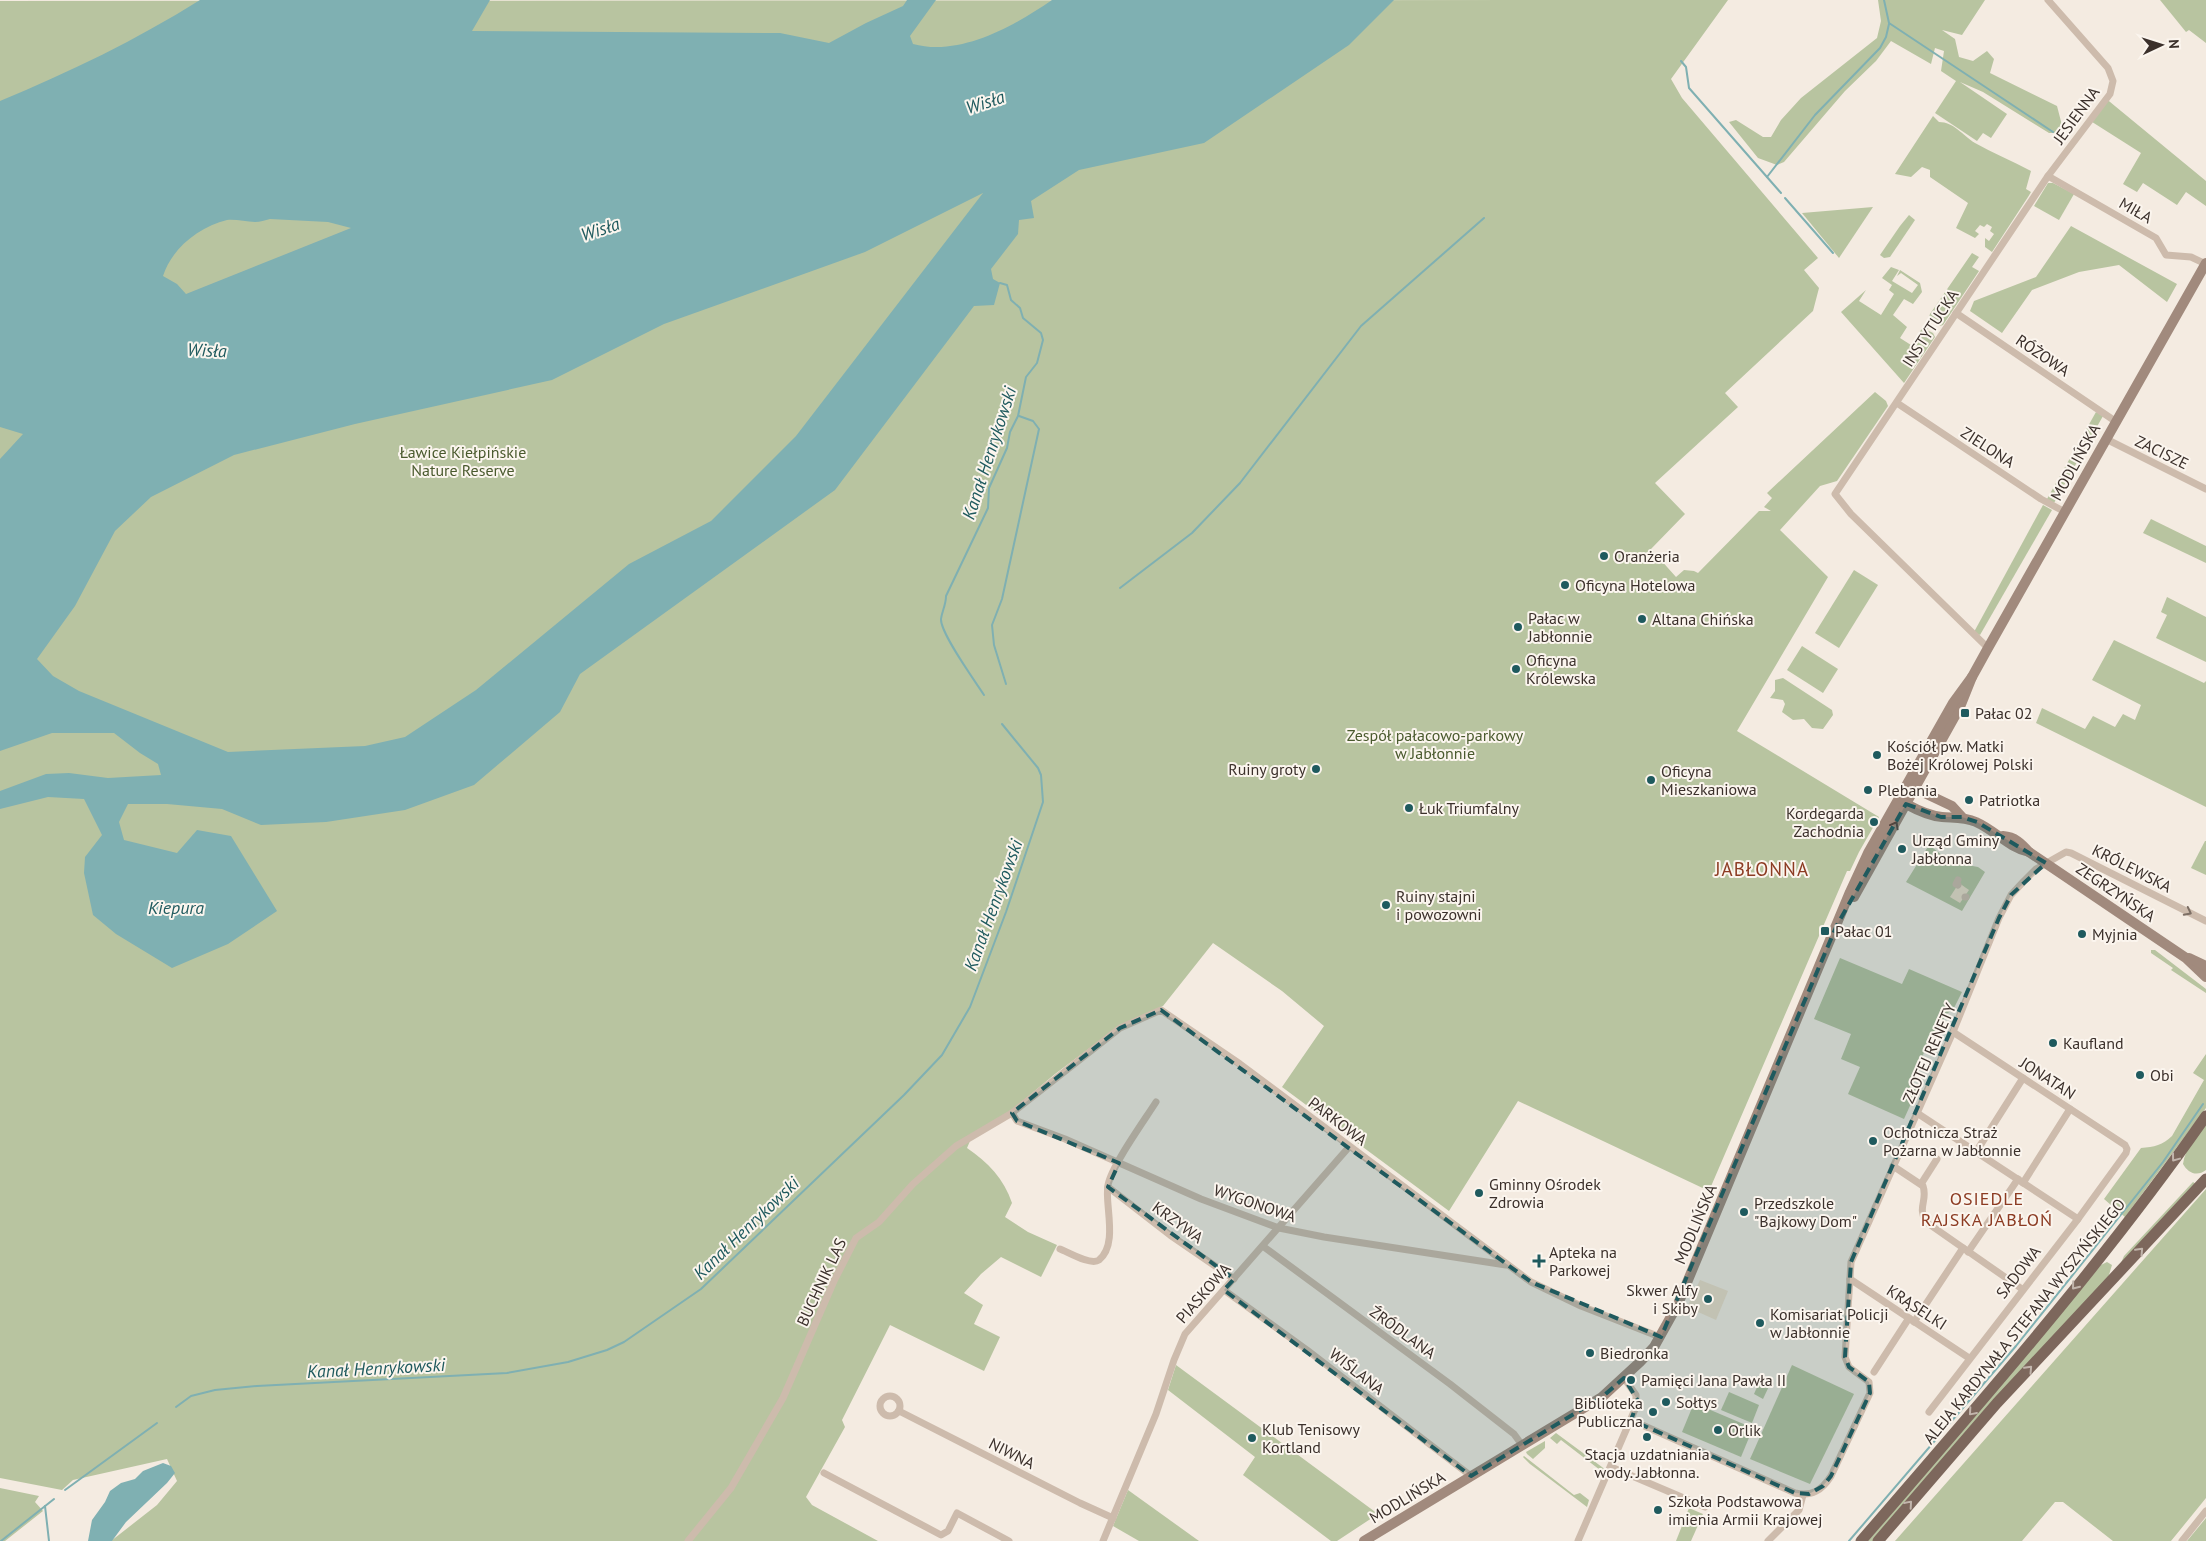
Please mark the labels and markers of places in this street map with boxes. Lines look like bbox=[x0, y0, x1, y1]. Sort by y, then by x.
place label: Oranżeria bbox=[1614, 546, 1680, 566]
marker: Oranżeria bbox=[1598, 550, 1610, 562]
place label: Oficyna Hotelowa bbox=[1575, 575, 1696, 595]
marker: Oficyna Hotelowa bbox=[1559, 579, 1571, 591]
place label: Pałac w Jabłonnie bbox=[1527, 608, 1592, 646]
place label: Altana Chińska bbox=[1652, 609, 1754, 629]
marker: Altana Chińska bbox=[1636, 613, 1648, 625]
marker: Pałac w Jabłonnie bbox=[1512, 621, 1524, 633]
place label: Oficyna Królewska bbox=[1526, 650, 1596, 688]
marker: Oficyna Królewska bbox=[1510, 663, 1522, 675]
place label: Pałac 02 bbox=[1975, 703, 2032, 723]
marker: Pałac 02 bbox=[1959, 707, 1971, 719]
place label: Kościół pw. Matki Bożej Królowej Polski bbox=[1887, 736, 2033, 774]
marker: Kościół pw. Matki Bożej Królowej Polski bbox=[1871, 749, 1883, 761]
place label: Ruiny groty bbox=[1228, 759, 1307, 779]
place label: Oficyna Mieszkaniowa bbox=[1661, 761, 1757, 799]
marker: Ruiny groty bbox=[1310, 763, 1322, 775]
marker: Oficyna Mieszkaniowa bbox=[1645, 774, 1657, 786]
place label: Plebania bbox=[1878, 780, 1937, 800]
marker: Plebania bbox=[1862, 784, 1874, 796]
place label: Patriotka bbox=[1979, 790, 2040, 810]
marker: Patriotka bbox=[1963, 794, 1975, 806]
place label: Łuk Triumfalny bbox=[1419, 798, 1520, 818]
marker: Łuk Triumfalny bbox=[1403, 802, 1415, 814]
place label: Kordegarda Zachodnia bbox=[1786, 803, 1864, 841]
marker: Kordegarda Zachodnia bbox=[1868, 816, 1880, 828]
place label: Urząd Gminy Jabłonna bbox=[1911, 830, 2000, 868]
marker: Urząd Gminy Jabłonna bbox=[1896, 843, 1908, 855]
place label: Ruiny stajni i powozowni bbox=[1396, 886, 1482, 924]
marker: Ruiny stajni i powozowni bbox=[1380, 899, 1392, 911]
place label: Pałac 01 bbox=[1835, 921, 1892, 941]
place label: Myjnia bbox=[2092, 924, 2137, 944]
marker: Pałac 01 bbox=[1819, 925, 1831, 937]
marker: Myjnia bbox=[2076, 928, 2088, 940]
place label: Kaufland bbox=[2063, 1033, 2124, 1053]
marker: Kaufland bbox=[2047, 1037, 2059, 1049]
place label: Obi bbox=[2150, 1065, 2174, 1085]
marker: Obi bbox=[2134, 1069, 2146, 1081]
place label: Ochotnicza Straż Pożarna w Jabłonnie bbox=[1883, 1122, 2021, 1160]
marker: Ochotnicza Straż Pożarna w Jabłonnie bbox=[1867, 1135, 1879, 1147]
place label: Gminny Ośrodek Zdrowia bbox=[1489, 1174, 1601, 1212]
marker: Gminny Ośrodek Zdrowia bbox=[1473, 1187, 1485, 1199]
place label: Przedszkole "Bajkowy Dom" bbox=[1754, 1193, 1857, 1231]
marker: Przedszkole "Bajkowy Dom" bbox=[1738, 1206, 1750, 1218]
place label: Apteka na Parkowej bbox=[1549, 1242, 1617, 1280]
marker: Apteka na Parkowej bbox=[1533, 1255, 1545, 1267]
place label: Skwer Alfy i Skiby bbox=[1626, 1280, 1699, 1318]
marker: Skwer Alfy i Skiby bbox=[1702, 1293, 1714, 1305]
place label: Komisariat Policji w Jabłonnie bbox=[1770, 1304, 1889, 1342]
marker: Komisariat Policji w Jabłonnie bbox=[1754, 1317, 1766, 1329]
place label: Biedronka bbox=[1600, 1343, 1669, 1363]
marker: Biedronka bbox=[1584, 1347, 1596, 1359]
place label: Pamięci Jana Pawła II bbox=[1641, 1370, 1786, 1390]
marker: Pamięci Jana Pawła II bbox=[1625, 1374, 1637, 1386]
place label: Sołtys bbox=[1676, 1392, 1718, 1412]
place label: Biblioteka Publiczna bbox=[1574, 1393, 1643, 1431]
marker: Sołtys bbox=[1660, 1396, 1672, 1408]
marker: Biblioteka Publiczna bbox=[1647, 1406, 1659, 1418]
place label: Klub Tenisowy Kortland bbox=[1262, 1419, 1360, 1457]
place label: Orlik bbox=[1728, 1420, 1761, 1440]
marker: Orlik bbox=[1712, 1424, 1724, 1436]
marker: Stacja uzdatniania wody. Jabłonna. bbox=[1641, 1431, 1653, 1443]
marker: Klub Tenisowy Kortland bbox=[1246, 1432, 1258, 1444]
place label: Stacja uzdatniania wody. Jabłonna. bbox=[1584, 1444, 1710, 1482]
place label: Szkoła Podstawowa imienia Armii Krajowej bbox=[1668, 1491, 1822, 1529]
marker: Szkoła Podstawowa imienia Armii Krajowej bbox=[1652, 1504, 1664, 1516]

